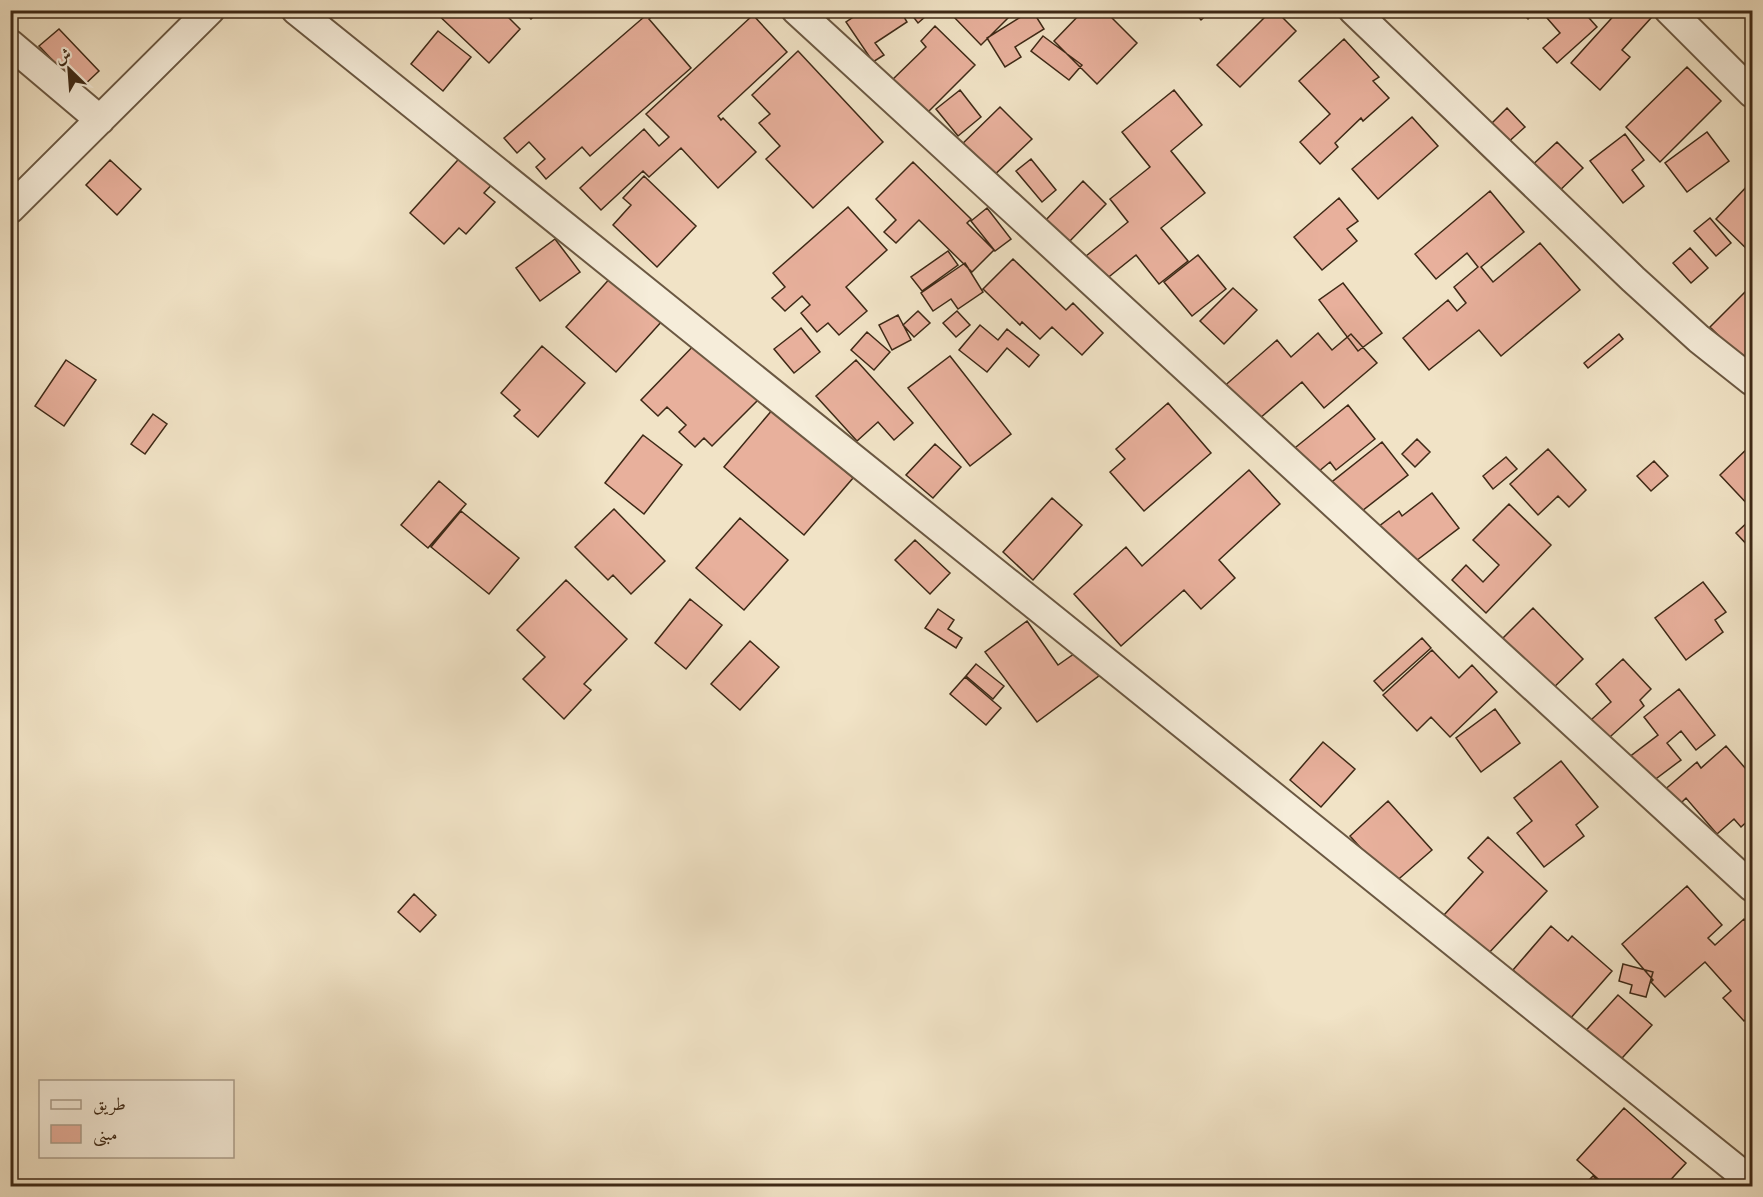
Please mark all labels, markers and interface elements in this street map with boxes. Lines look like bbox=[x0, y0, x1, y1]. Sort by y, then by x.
north arrow bbox=[39, 39, 99, 99]
text: ش bbox=[52, 44, 75, 71]
legend bbox=[39, 1080, 234, 1158]
text: طريق bbox=[93, 1093, 126, 1118]
text: مبنى bbox=[93, 1123, 118, 1148]

